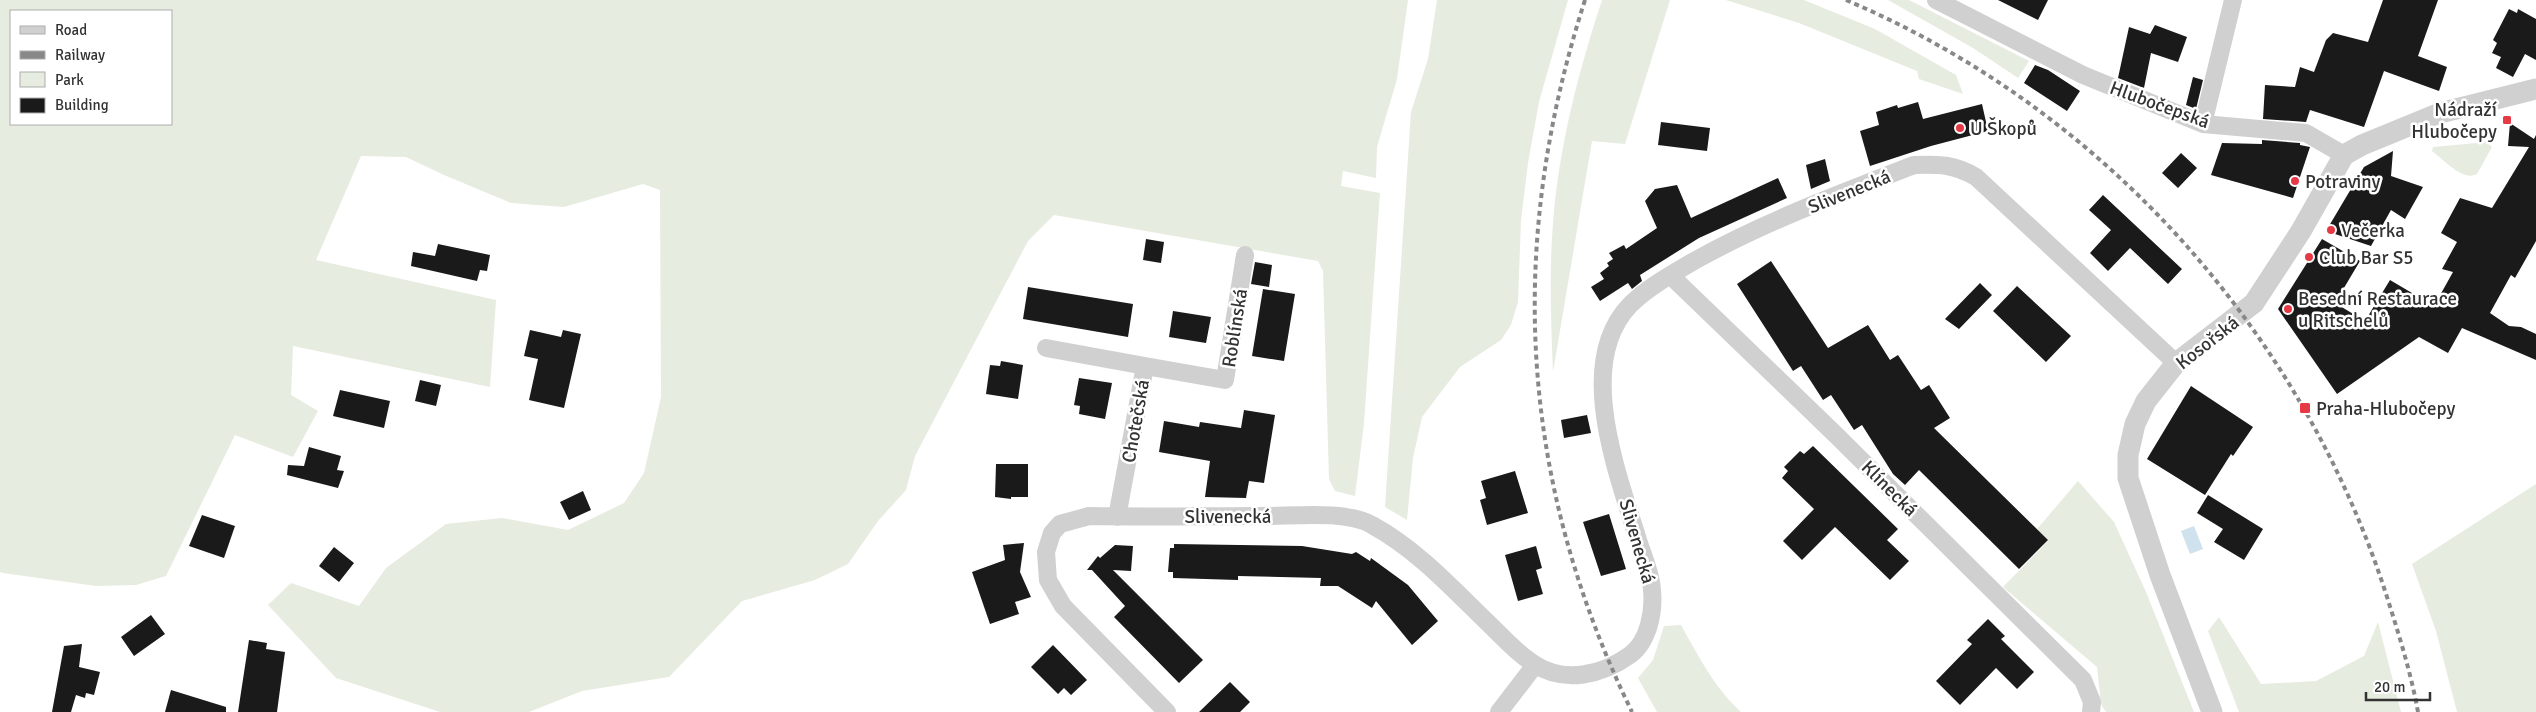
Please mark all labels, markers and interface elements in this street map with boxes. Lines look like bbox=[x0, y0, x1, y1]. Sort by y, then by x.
legend bbox=[10, 10, 172, 125]
text: Road bbox=[55, 21, 87, 39]
text: Railway bbox=[55, 46, 105, 64]
text: Park bbox=[55, 71, 84, 89]
street label: Hlubočepská bbox=[2107, 76, 2213, 134]
text: Building bbox=[55, 96, 109, 114]
place label: Nádraží Hlubočepy bbox=[2411, 98, 2498, 144]
marker: Nádraží Hlubočepy bbox=[2501, 114, 2513, 126]
place label: U Škopů bbox=[1970, 116, 2037, 141]
marker: U Škopů bbox=[1954, 122, 1966, 134]
street label: Slivenecká bbox=[1805, 165, 1894, 219]
place label: Potraviny bbox=[2305, 170, 2380, 194]
marker: Potraviny bbox=[2289, 175, 2301, 187]
place label: Večerka bbox=[2341, 219, 2405, 243]
marker: Večerka bbox=[2325, 224, 2337, 236]
place label: Club Bar S5 bbox=[2319, 246, 2414, 270]
marker: Club Bar S5 bbox=[2303, 251, 2315, 263]
street label: Roblínská bbox=[1217, 287, 1253, 369]
place label: Besední Restaurace u Ritschelů bbox=[2298, 287, 2457, 333]
marker: Besední Restaurace u Ritschelů bbox=[2282, 303, 2294, 315]
street label: Kosořská bbox=[2171, 311, 2244, 375]
street label: Chotečská bbox=[1117, 378, 1155, 465]
place label: Praha-Hlubočepy bbox=[2316, 397, 2456, 421]
marker: Praha-Hlubočepy bbox=[2298, 401, 2312, 415]
street label: Klínecká bbox=[1856, 455, 1923, 522]
street label: Slivenecká bbox=[1614, 496, 1661, 586]
street label: Slivenecká bbox=[1185, 505, 1271, 529]
scale bar bbox=[2366, 670, 2430, 702]
text: 20 m bbox=[2374, 678, 2405, 696]

